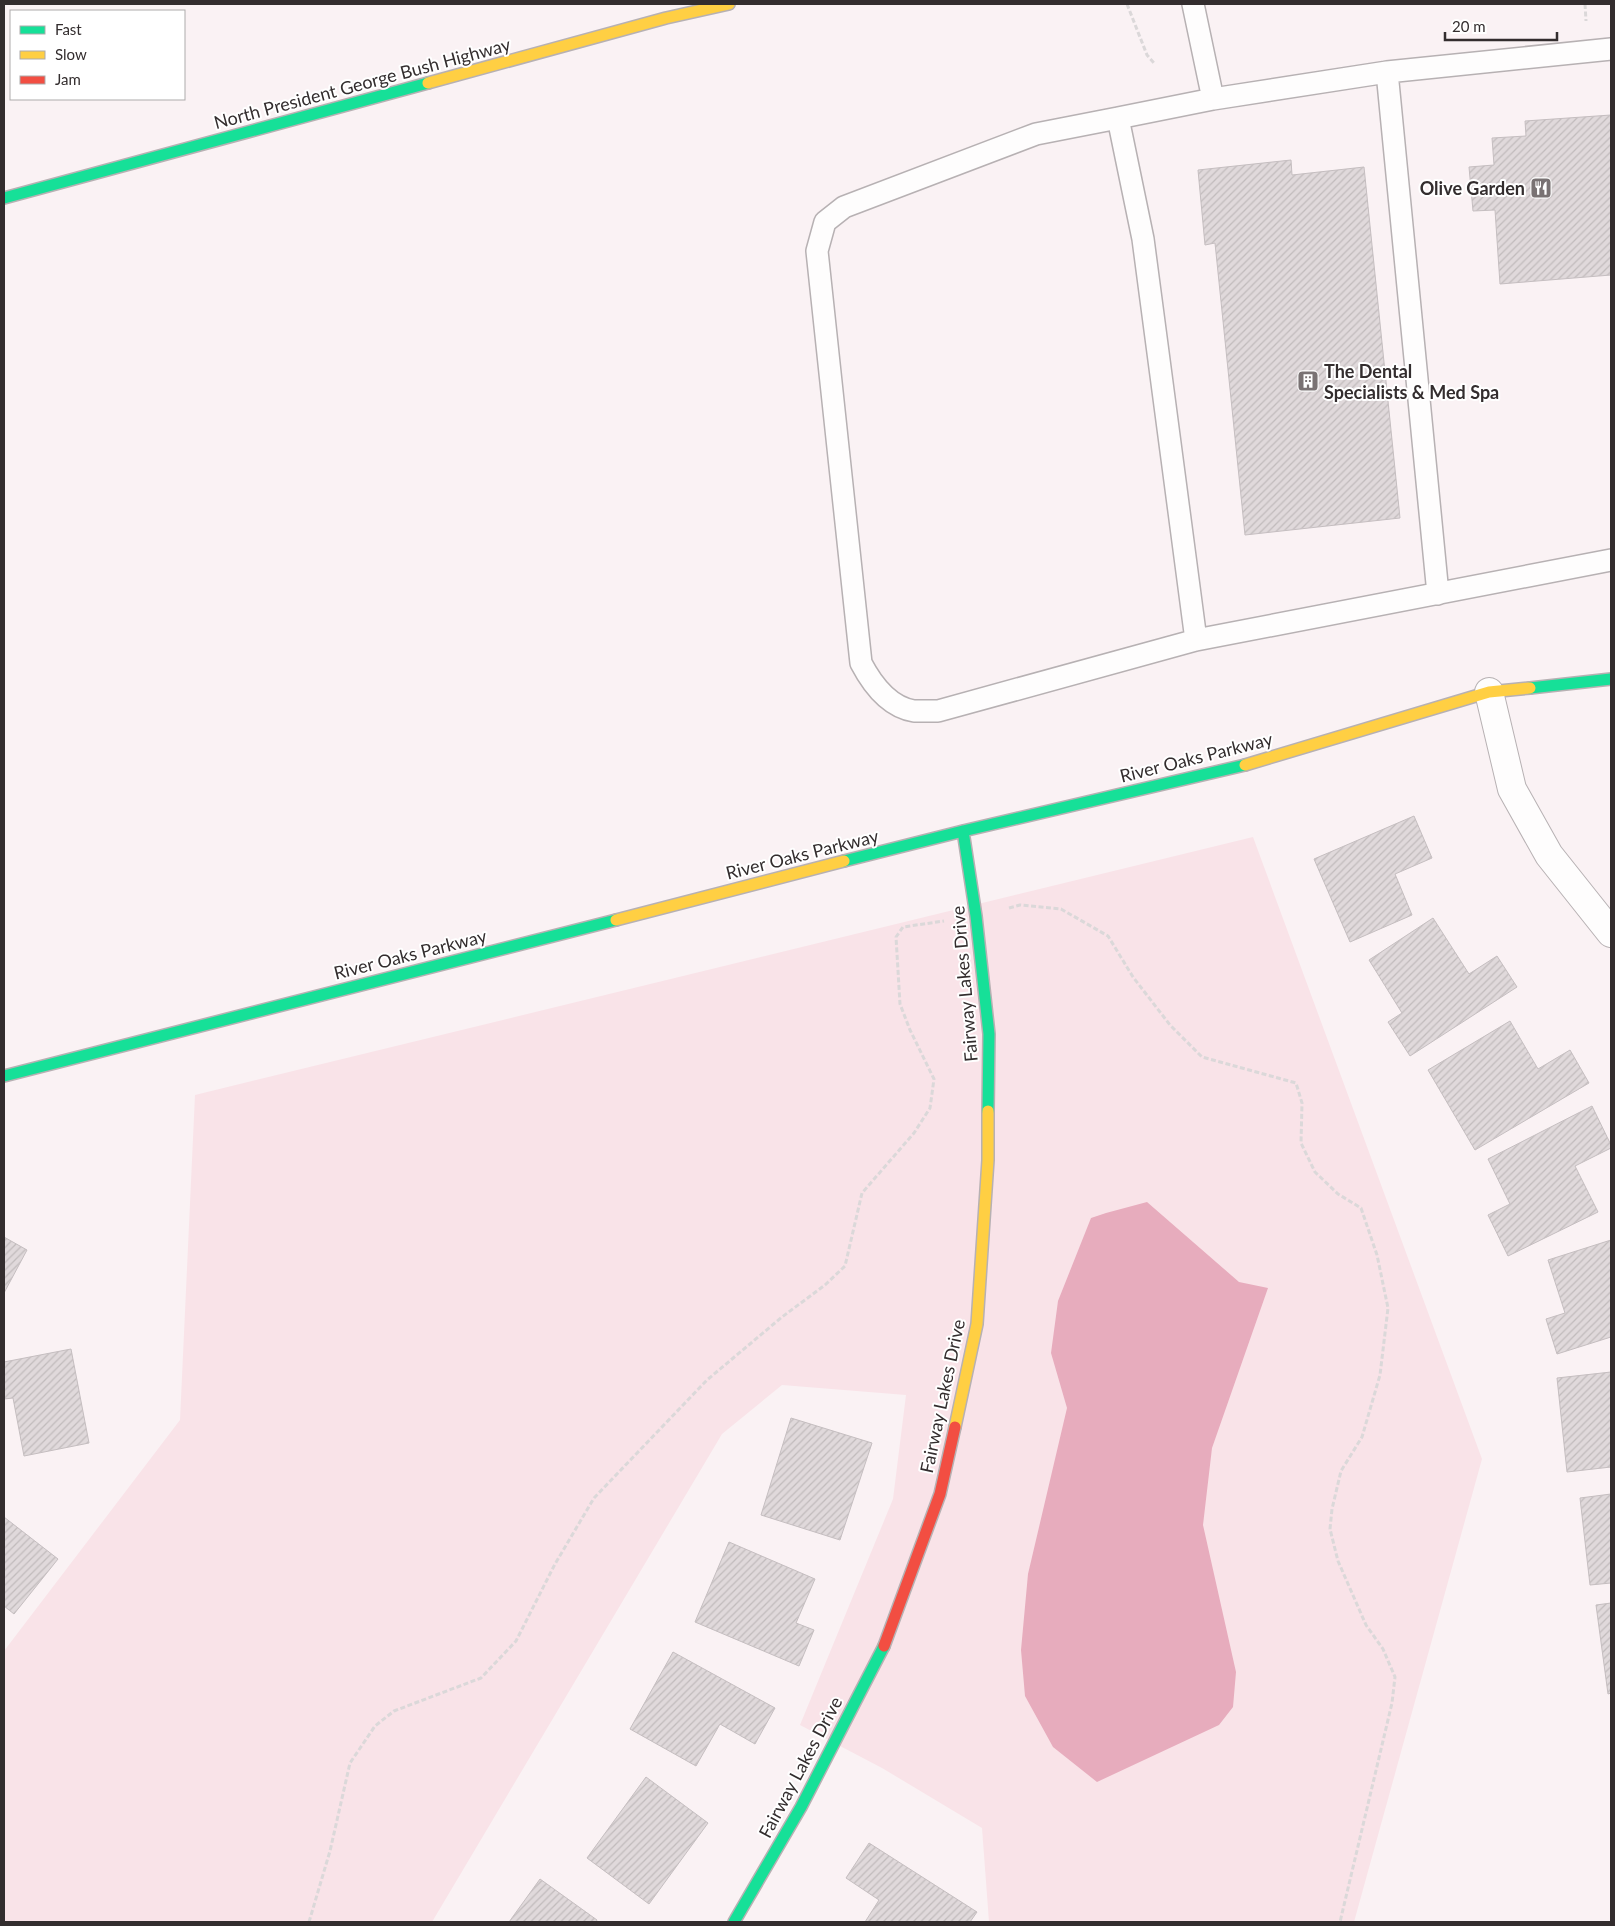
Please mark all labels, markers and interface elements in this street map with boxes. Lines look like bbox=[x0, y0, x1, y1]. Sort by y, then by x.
legend bbox=[10, 10, 185, 100]
scale bar bbox=[1445, 10, 1558, 42]
text: 20 m bbox=[1452, 17, 1486, 35]
text: Fast bbox=[55, 20, 82, 38]
street label: North President George Bush Highway bbox=[211, 33, 513, 133]
text: Slow bbox=[55, 45, 87, 63]
text: Jam bbox=[55, 70, 81, 88]
restaurant icon: Olive Garden bbox=[1529, 176, 1553, 200]
place label: Olive Garden bbox=[1420, 177, 1525, 199]
place label: The Dental Specialists & Med Spa bbox=[1324, 360, 1499, 403]
building icon: The Dental Specialists & Med Spa bbox=[1296, 369, 1320, 393]
street label: River Oaks Parkway bbox=[1117, 727, 1275, 787]
street label: River Oaks Parkway bbox=[723, 824, 881, 884]
street label: Fairway Lakes Drive bbox=[946, 905, 982, 1063]
street label: River Oaks Parkway bbox=[331, 924, 489, 984]
street label: Fairway Lakes Drive bbox=[915, 1317, 969, 1475]
street label: Fairway Lakes Drive bbox=[754, 1693, 846, 1841]

